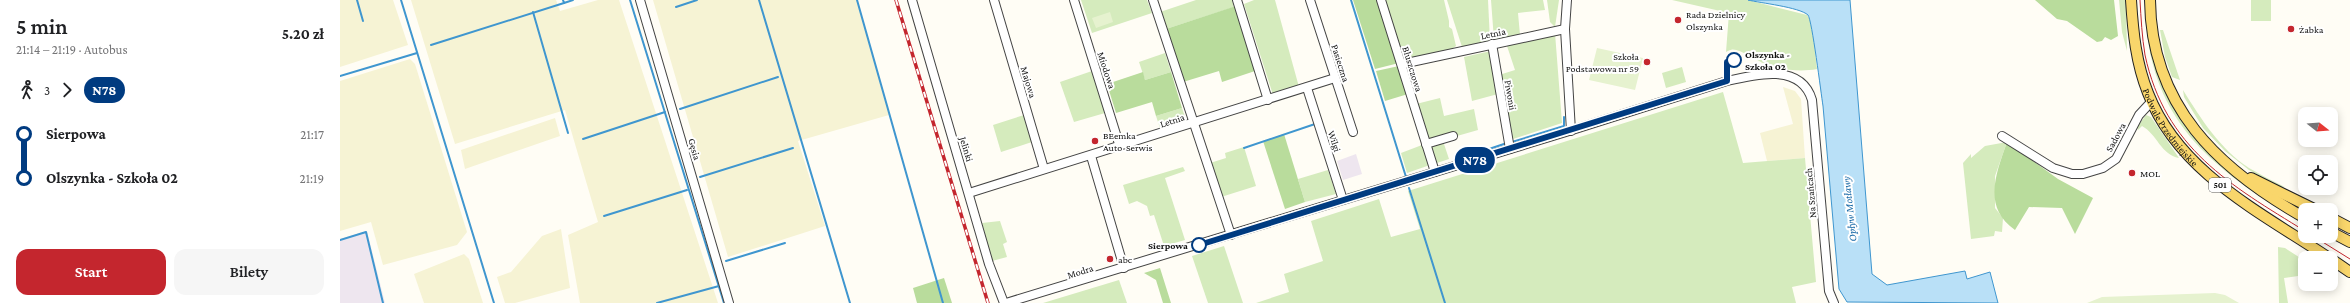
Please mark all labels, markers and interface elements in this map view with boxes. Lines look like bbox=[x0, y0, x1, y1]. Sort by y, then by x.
place label: Rada Dzielnicy Olszynka bbox=[1686, 9, 1746, 32]
text: 5 min bbox=[16, 14, 68, 39]
marker: Rada Dzielnicy Olszynka bbox=[1673, 15, 1683, 25]
marker: Żabka bbox=[2286, 24, 2296, 34]
place label: Żabka bbox=[2299, 24, 2324, 35]
street label: Letnia bbox=[1480, 25, 1507, 42]
text: 5.20 zł bbox=[282, 26, 324, 42]
text: 21:14 – 21:19 · Autobus bbox=[16, 42, 128, 57]
street label: Pasieczna bbox=[1329, 43, 1352, 84]
street label: Bluszczowa bbox=[1400, 45, 1425, 93]
place label: Olszynka - Szkoła 02 bbox=[1745, 49, 1790, 72]
street label: Miodowa bbox=[1095, 50, 1118, 90]
place label: Szkoła Podstawowa nr 59 bbox=[1566, 51, 1639, 74]
marker: Olszynka - Szkoła 02 bbox=[1726, 52, 1742, 68]
marker: Szkoła Podstawowa nr 59 bbox=[1642, 57, 1652, 67]
street label: Majowa bbox=[1018, 65, 1039, 100]
icon: walk bbox=[16, 79, 38, 101]
icon: forward bbox=[56, 79, 78, 101]
street label: Piwonii bbox=[1502, 79, 1519, 111]
text: N78 bbox=[92, 82, 117, 98]
text: 3 bbox=[44, 83, 50, 98]
street label: Podwale Przedmiejskie bbox=[2141, 87, 2201, 169]
north arrow bbox=[2298, 107, 2338, 147]
map controls bbox=[2298, 107, 2338, 291]
street label: Letnia bbox=[1158, 111, 1186, 130]
street label: Sadowa bbox=[2103, 121, 2128, 154]
text: Sierpowa bbox=[46, 126, 106, 142]
text: 21:17 bbox=[300, 127, 324, 142]
street label: Wilgi bbox=[1326, 129, 1343, 154]
place label: BEemka Auto-Serwis bbox=[1103, 130, 1153, 153]
street label: Jelinki bbox=[957, 134, 976, 163]
marker: BEemka Auto-Serwis bbox=[1090, 136, 1100, 146]
street label: Gęsia bbox=[686, 137, 703, 162]
line badge: N78 bbox=[1452, 147, 1498, 173]
text: N78 bbox=[1463, 152, 1487, 168]
button: locate bbox=[2298, 155, 2338, 195]
street label: Na Szańcach bbox=[1803, 167, 1818, 218]
marker: MOL bbox=[2127, 168, 2137, 178]
place label: MOL bbox=[2140, 168, 2160, 179]
text: Olszynka - Szkoła 02 bbox=[46, 170, 178, 186]
text: 21:19 bbox=[300, 171, 324, 186]
water label: Opływ Motławy bbox=[1840, 175, 1859, 242]
road number: 501 bbox=[2209, 178, 2231, 192]
button: + bbox=[2298, 203, 2338, 243]
marker: Sierpowa bbox=[1191, 237, 1207, 253]
place label: Sierpowa bbox=[1148, 240, 1188, 251]
button: Start bbox=[16, 249, 166, 295]
button: Bilety bbox=[174, 249, 324, 295]
button: − bbox=[2298, 251, 2338, 291]
marker: abc bbox=[1105, 254, 1115, 264]
place label: abc bbox=[1118, 254, 1133, 265]
street label: Modra bbox=[1066, 262, 1095, 281]

